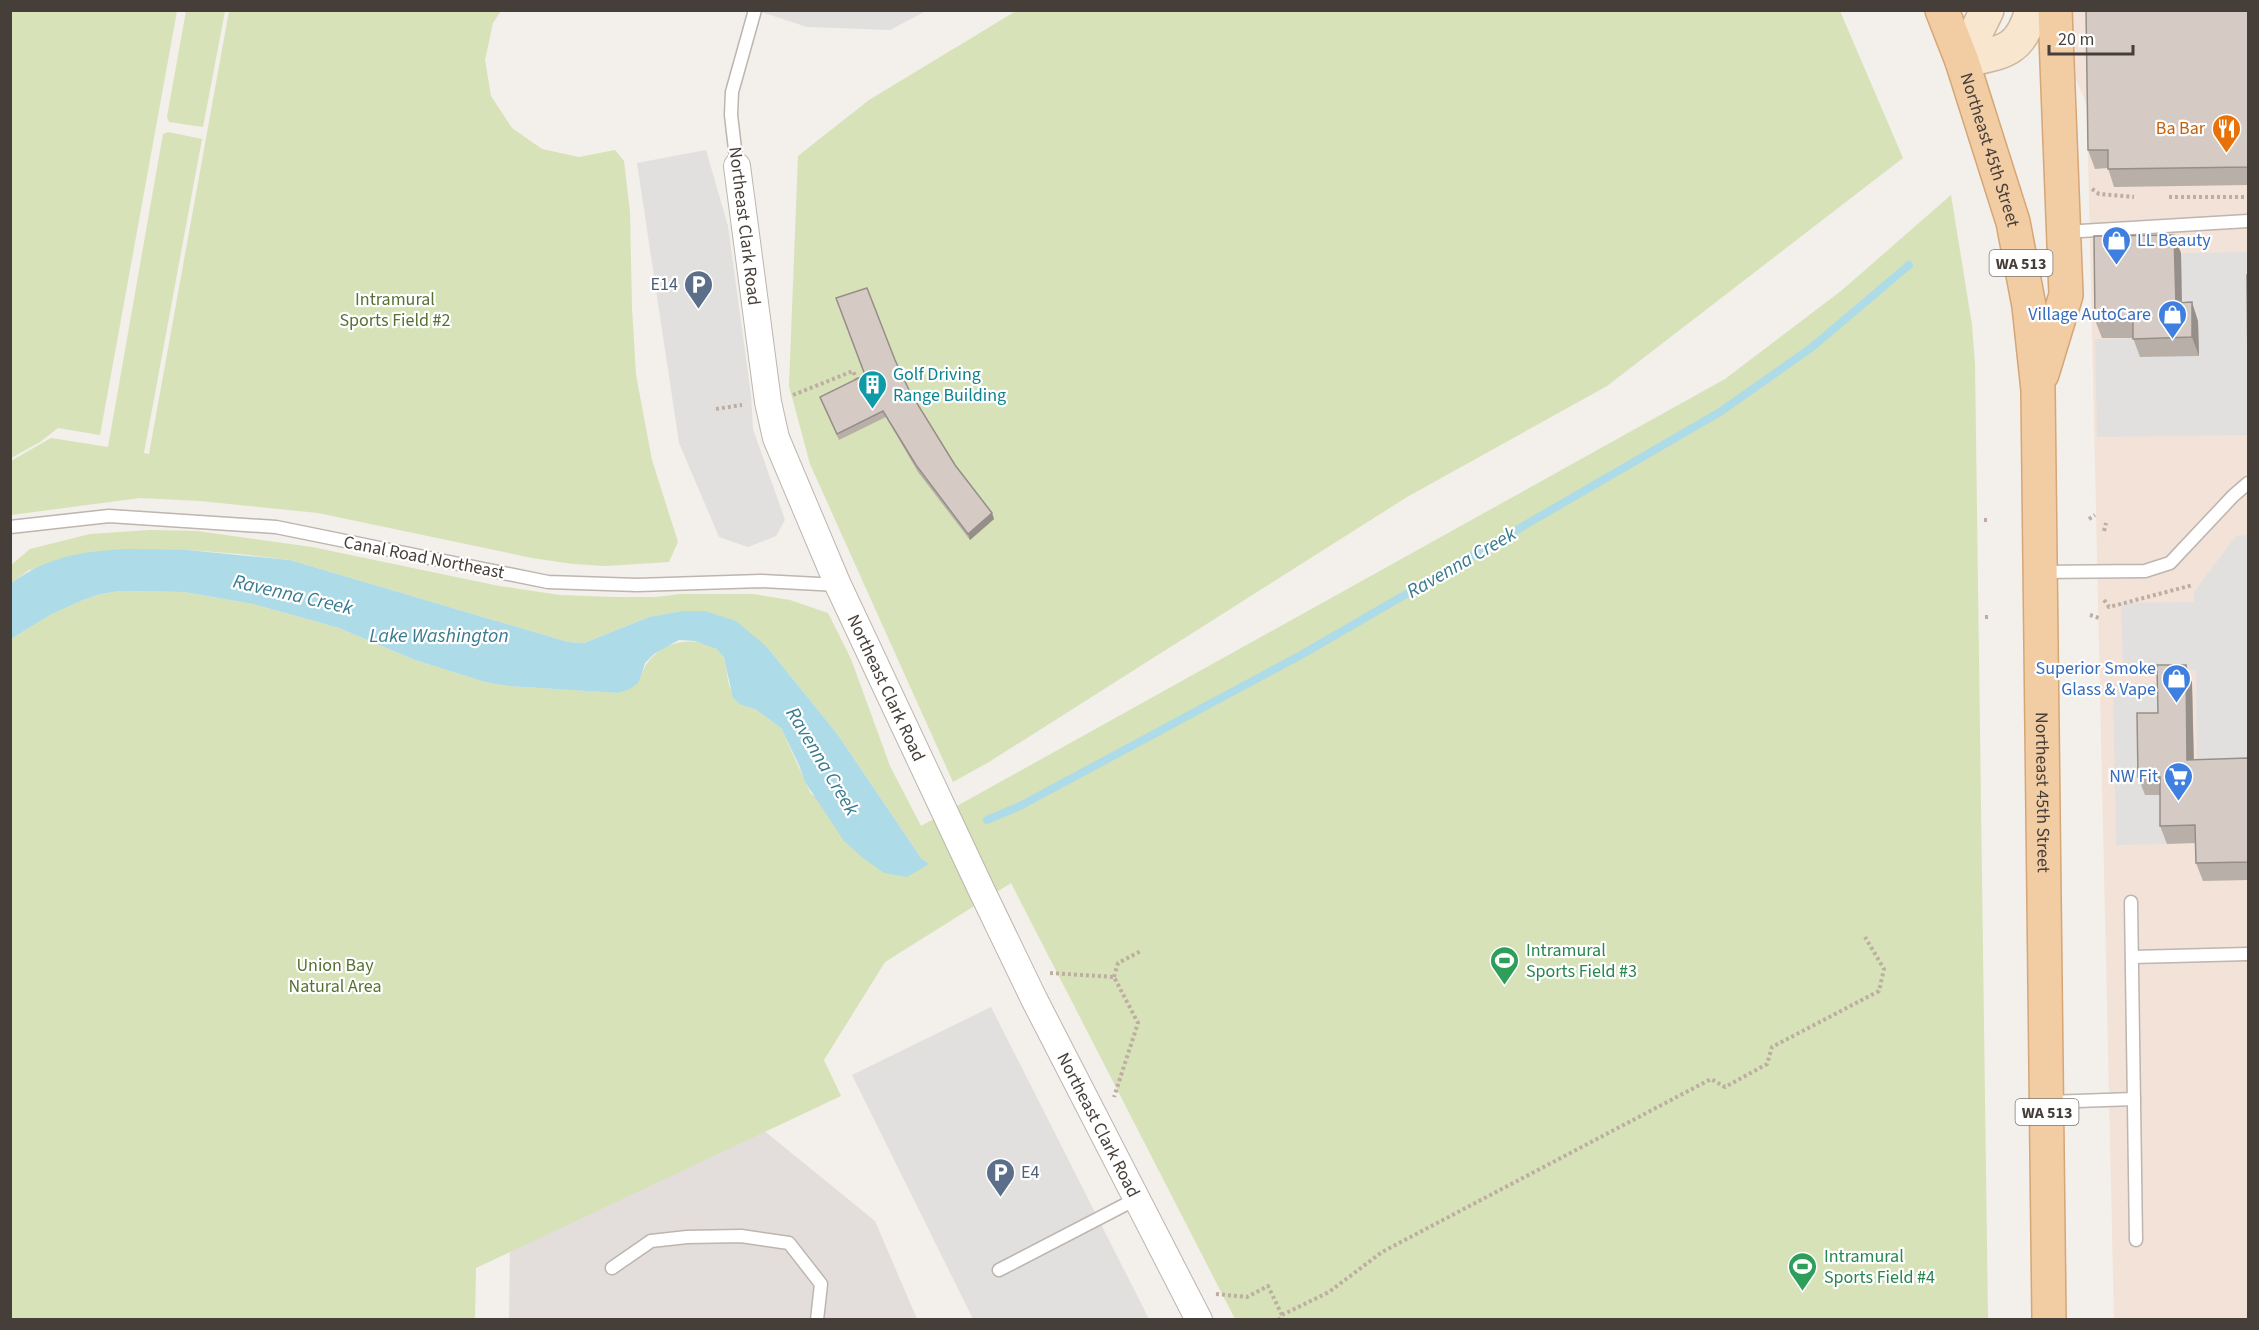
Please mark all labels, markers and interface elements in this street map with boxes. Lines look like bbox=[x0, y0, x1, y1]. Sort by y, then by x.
scale bar bbox=[2049, 18, 2133, 56]
text: 20 m bbox=[2058, 27, 2094, 52]
street label: Northeast 45th Street bbox=[1953, 70, 2026, 229]
restaurant icon: Ba Bar bbox=[2210, 112, 2242, 154]
place label: Ba Bar bbox=[2156, 116, 2206, 141]
street label: Northeast Clark Road bbox=[722, 145, 767, 307]
shop icon: LL Beauty bbox=[2100, 224, 2132, 266]
place label: LL Beauty bbox=[2137, 228, 2211, 253]
road number: WA 513 bbox=[1990, 250, 2052, 276]
parking icon: E14 bbox=[683, 268, 715, 310]
place label: E14 bbox=[651, 272, 678, 297]
park label: Intramural Sports Field #2 bbox=[340, 287, 451, 333]
shop icon: Village AutoCare bbox=[2156, 298, 2188, 340]
place label: Village AutoCare bbox=[2028, 302, 2151, 327]
place label: Golf Driving Range Building bbox=[893, 362, 1006, 408]
building icon: Golf Driving Range Building bbox=[856, 368, 888, 410]
water label: Ravenna Creek bbox=[1402, 520, 1522, 606]
street label: Canal Road Northeast bbox=[341, 530, 506, 585]
water label: Ravenna Creek bbox=[230, 568, 356, 622]
street label: Northeast Clark Road bbox=[841, 610, 931, 766]
water label: Lake Washington bbox=[369, 622, 509, 650]
place label: Superior Smoke Glass & Vape bbox=[2036, 656, 2156, 702]
shop icon: Superior Smoke Glass & Vape bbox=[2161, 662, 2193, 704]
water label: Ravenna Creek bbox=[779, 702, 866, 822]
street label: Northeast 45th Street bbox=[2029, 712, 2056, 873]
supermarket icon: NW Fit bbox=[2163, 760, 2195, 802]
place label: NW Fit bbox=[2109, 764, 2158, 789]
place label: Intramural Sports Field #3 bbox=[1526, 938, 1637, 984]
sports icon: Intramural Sports Field #3 bbox=[1489, 944, 1521, 986]
park label: Union Bay Natural Area bbox=[288, 953, 382, 999]
street label: Northeast Clark Road bbox=[1051, 1048, 1146, 1202]
road number: WA 513 bbox=[2016, 1099, 2078, 1125]
parking icon: E4 bbox=[984, 1156, 1016, 1198]
place label: E4 bbox=[1021, 1160, 1039, 1185]
place label: Intramural Sports Field #4 bbox=[1824, 1244, 1935, 1290]
sports icon: Intramural Sports Field #4 bbox=[1787, 1250, 1819, 1292]

